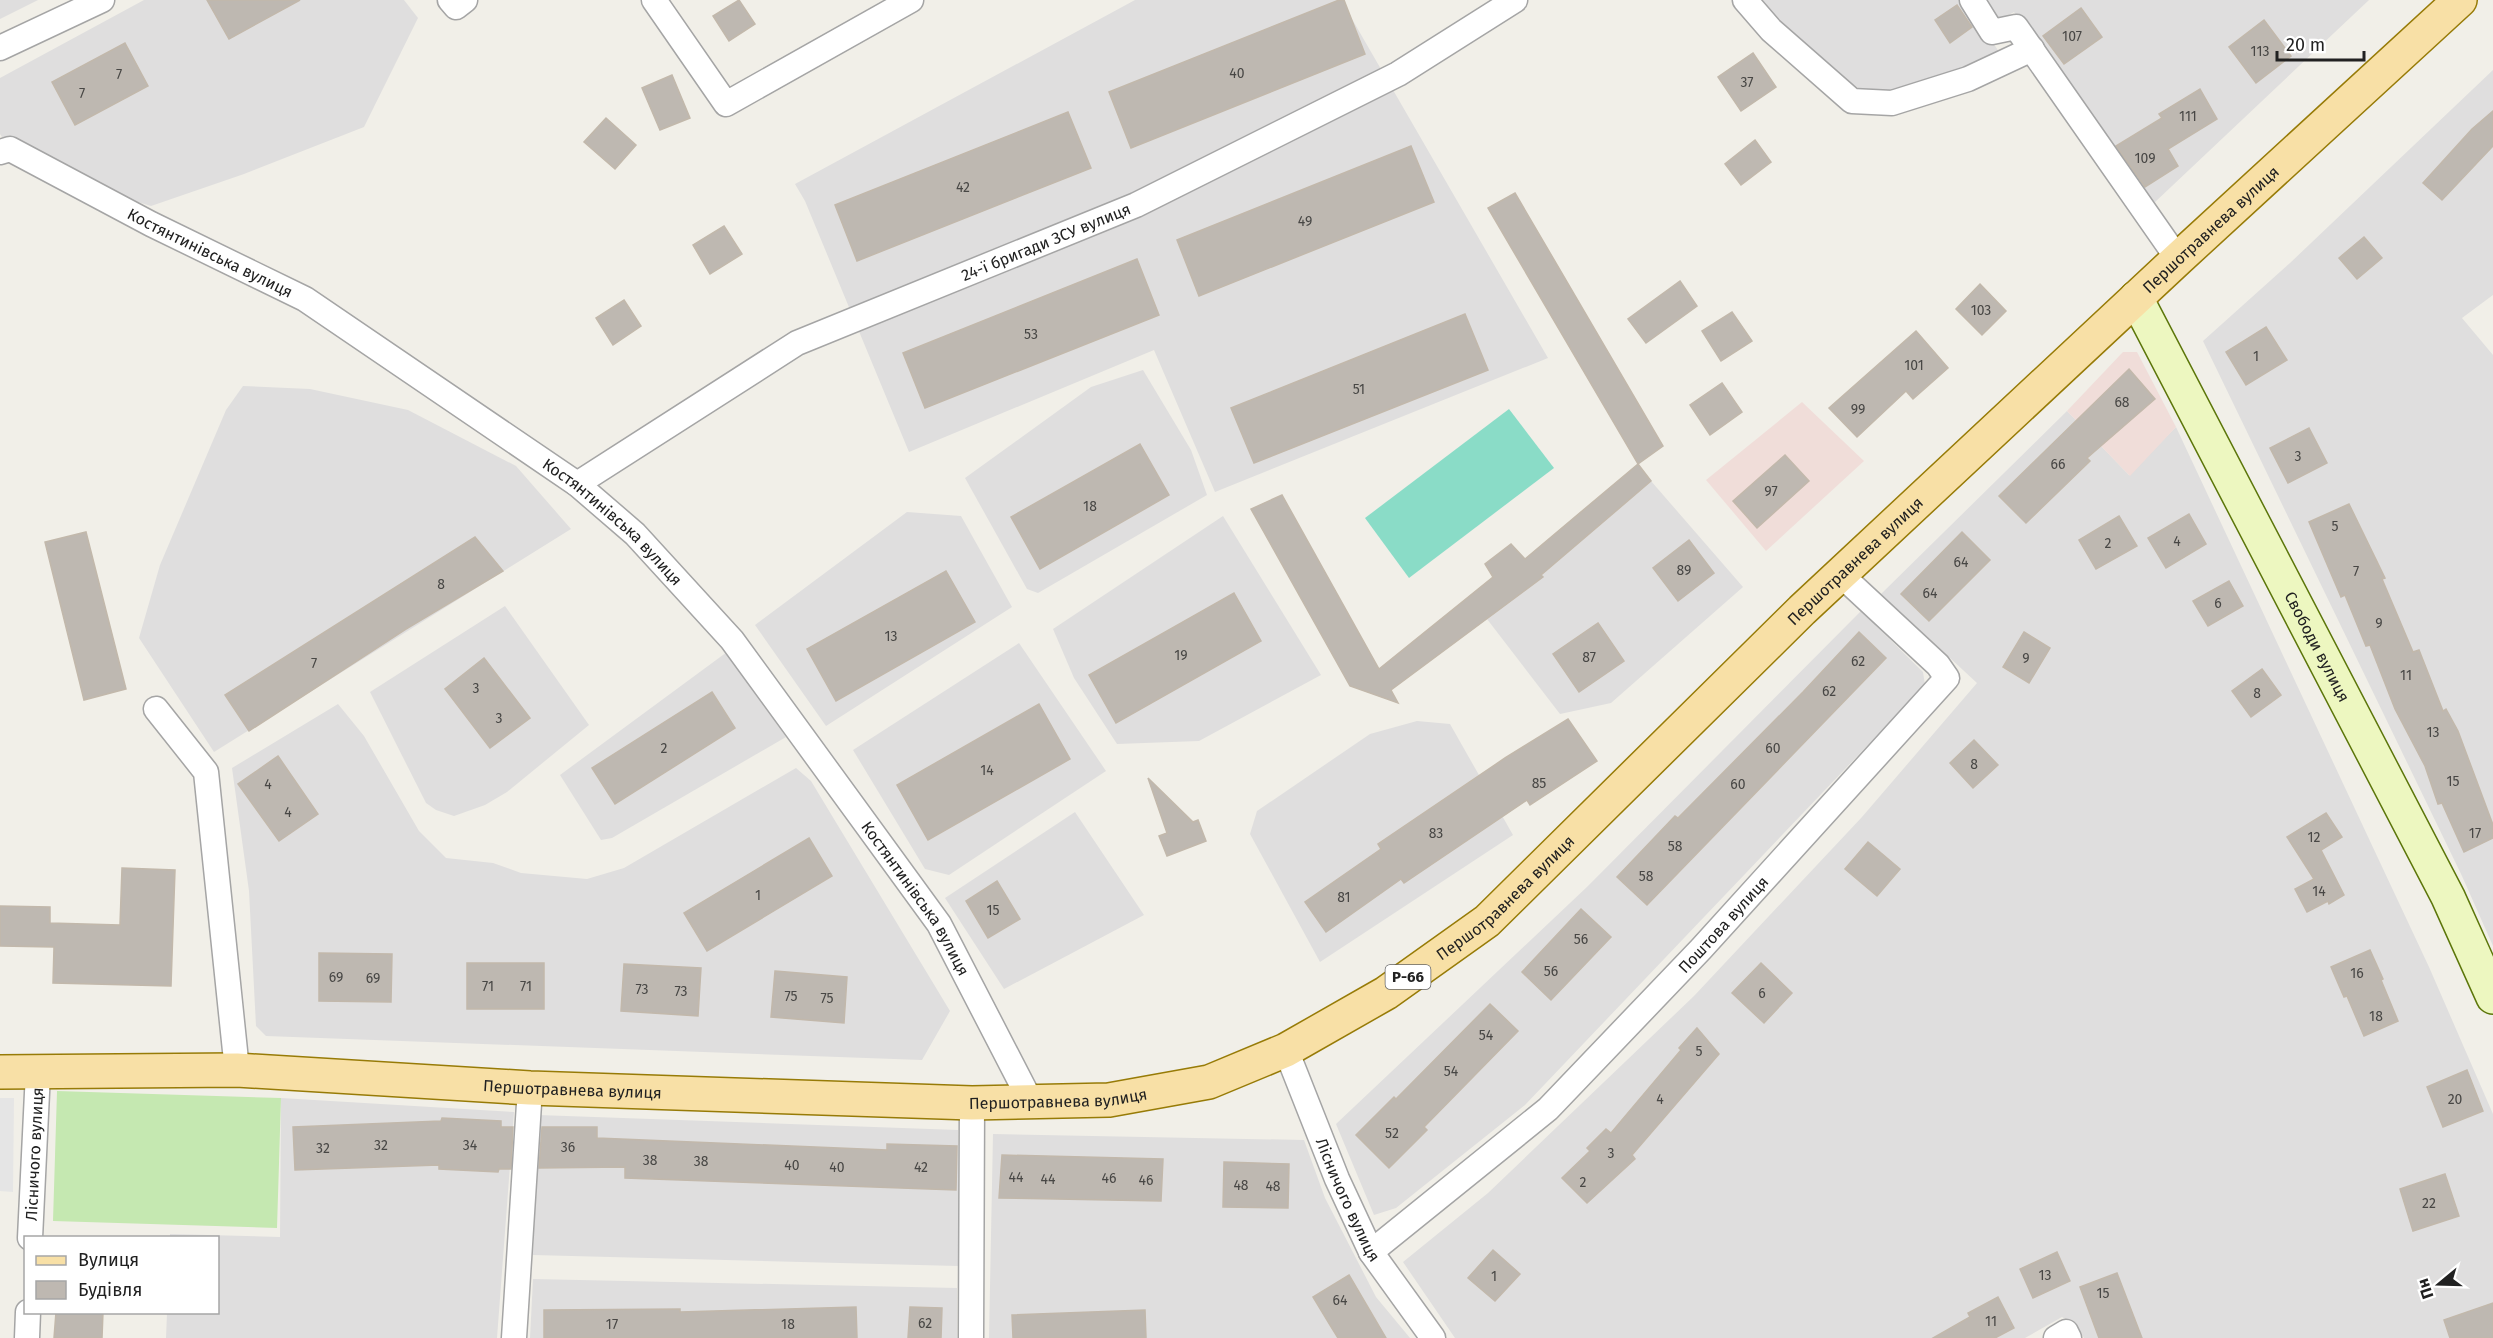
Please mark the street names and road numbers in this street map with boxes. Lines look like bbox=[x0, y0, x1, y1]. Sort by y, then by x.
street label: Першотравнева вулиця bbox=[2138, 162, 2283, 297]
street label: 24-ї бригади ЗСУ вулиця bbox=[958, 199, 1133, 285]
street label: Костянтинівська вулиця bbox=[124, 204, 296, 301]
street label: Костянтинівська вулиця bbox=[539, 454, 687, 589]
street label: Першотравнева вулиця bbox=[1783, 493, 1927, 629]
street label: Свободи вулиця bbox=[2281, 588, 2354, 705]
street label: Костянтинівська вулиця bbox=[858, 817, 974, 979]
street label: Першотравнева вулиця bbox=[1432, 831, 1578, 964]
street label: Поштова вулиця bbox=[1674, 872, 1772, 977]
road number: Р-66 bbox=[1386, 965, 1430, 989]
street label: Першотравнева вулиця bbox=[483, 1076, 662, 1102]
street label: Першотравнева вулиця bbox=[969, 1084, 1149, 1113]
street label: Лісничого вулиця bbox=[21, 1087, 47, 1221]
street label: Лісничого вулиця bbox=[1312, 1135, 1384, 1265]

